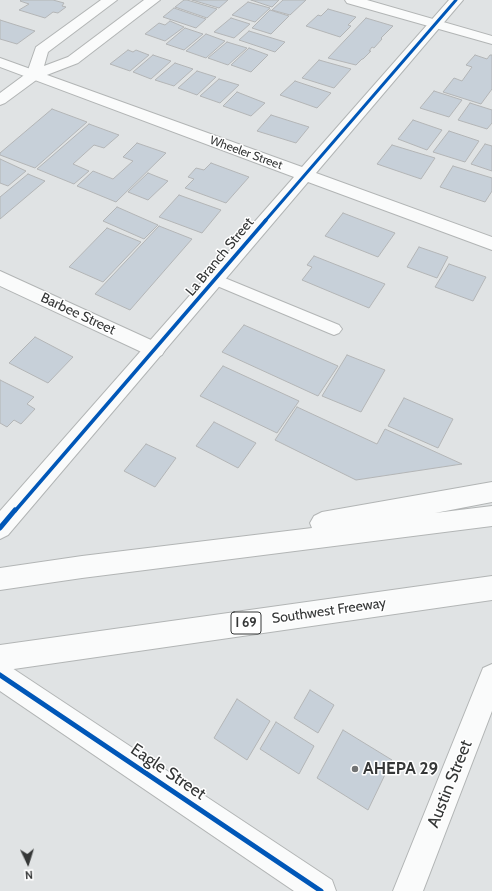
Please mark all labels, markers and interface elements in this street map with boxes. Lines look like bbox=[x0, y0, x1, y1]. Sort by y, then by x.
street label: Wheeler Street bbox=[208, 133, 284, 173]
street label: La Branch Street bbox=[182, 214, 258, 300]
street label: Barbee Street bbox=[38, 289, 118, 339]
street label: Southwest Freeway bbox=[271, 595, 387, 627]
road number: I 69 bbox=[231, 612, 261, 634]
street label: Austin Street bbox=[423, 737, 477, 831]
street label: Eagle Street bbox=[127, 739, 209, 805]
place label: AHEPA 29 bbox=[363, 759, 438, 779]
marker: AHEPA 29 bbox=[350, 764, 360, 774]
north arrow bbox=[8, 843, 48, 883]
text: N bbox=[24, 868, 33, 882]

